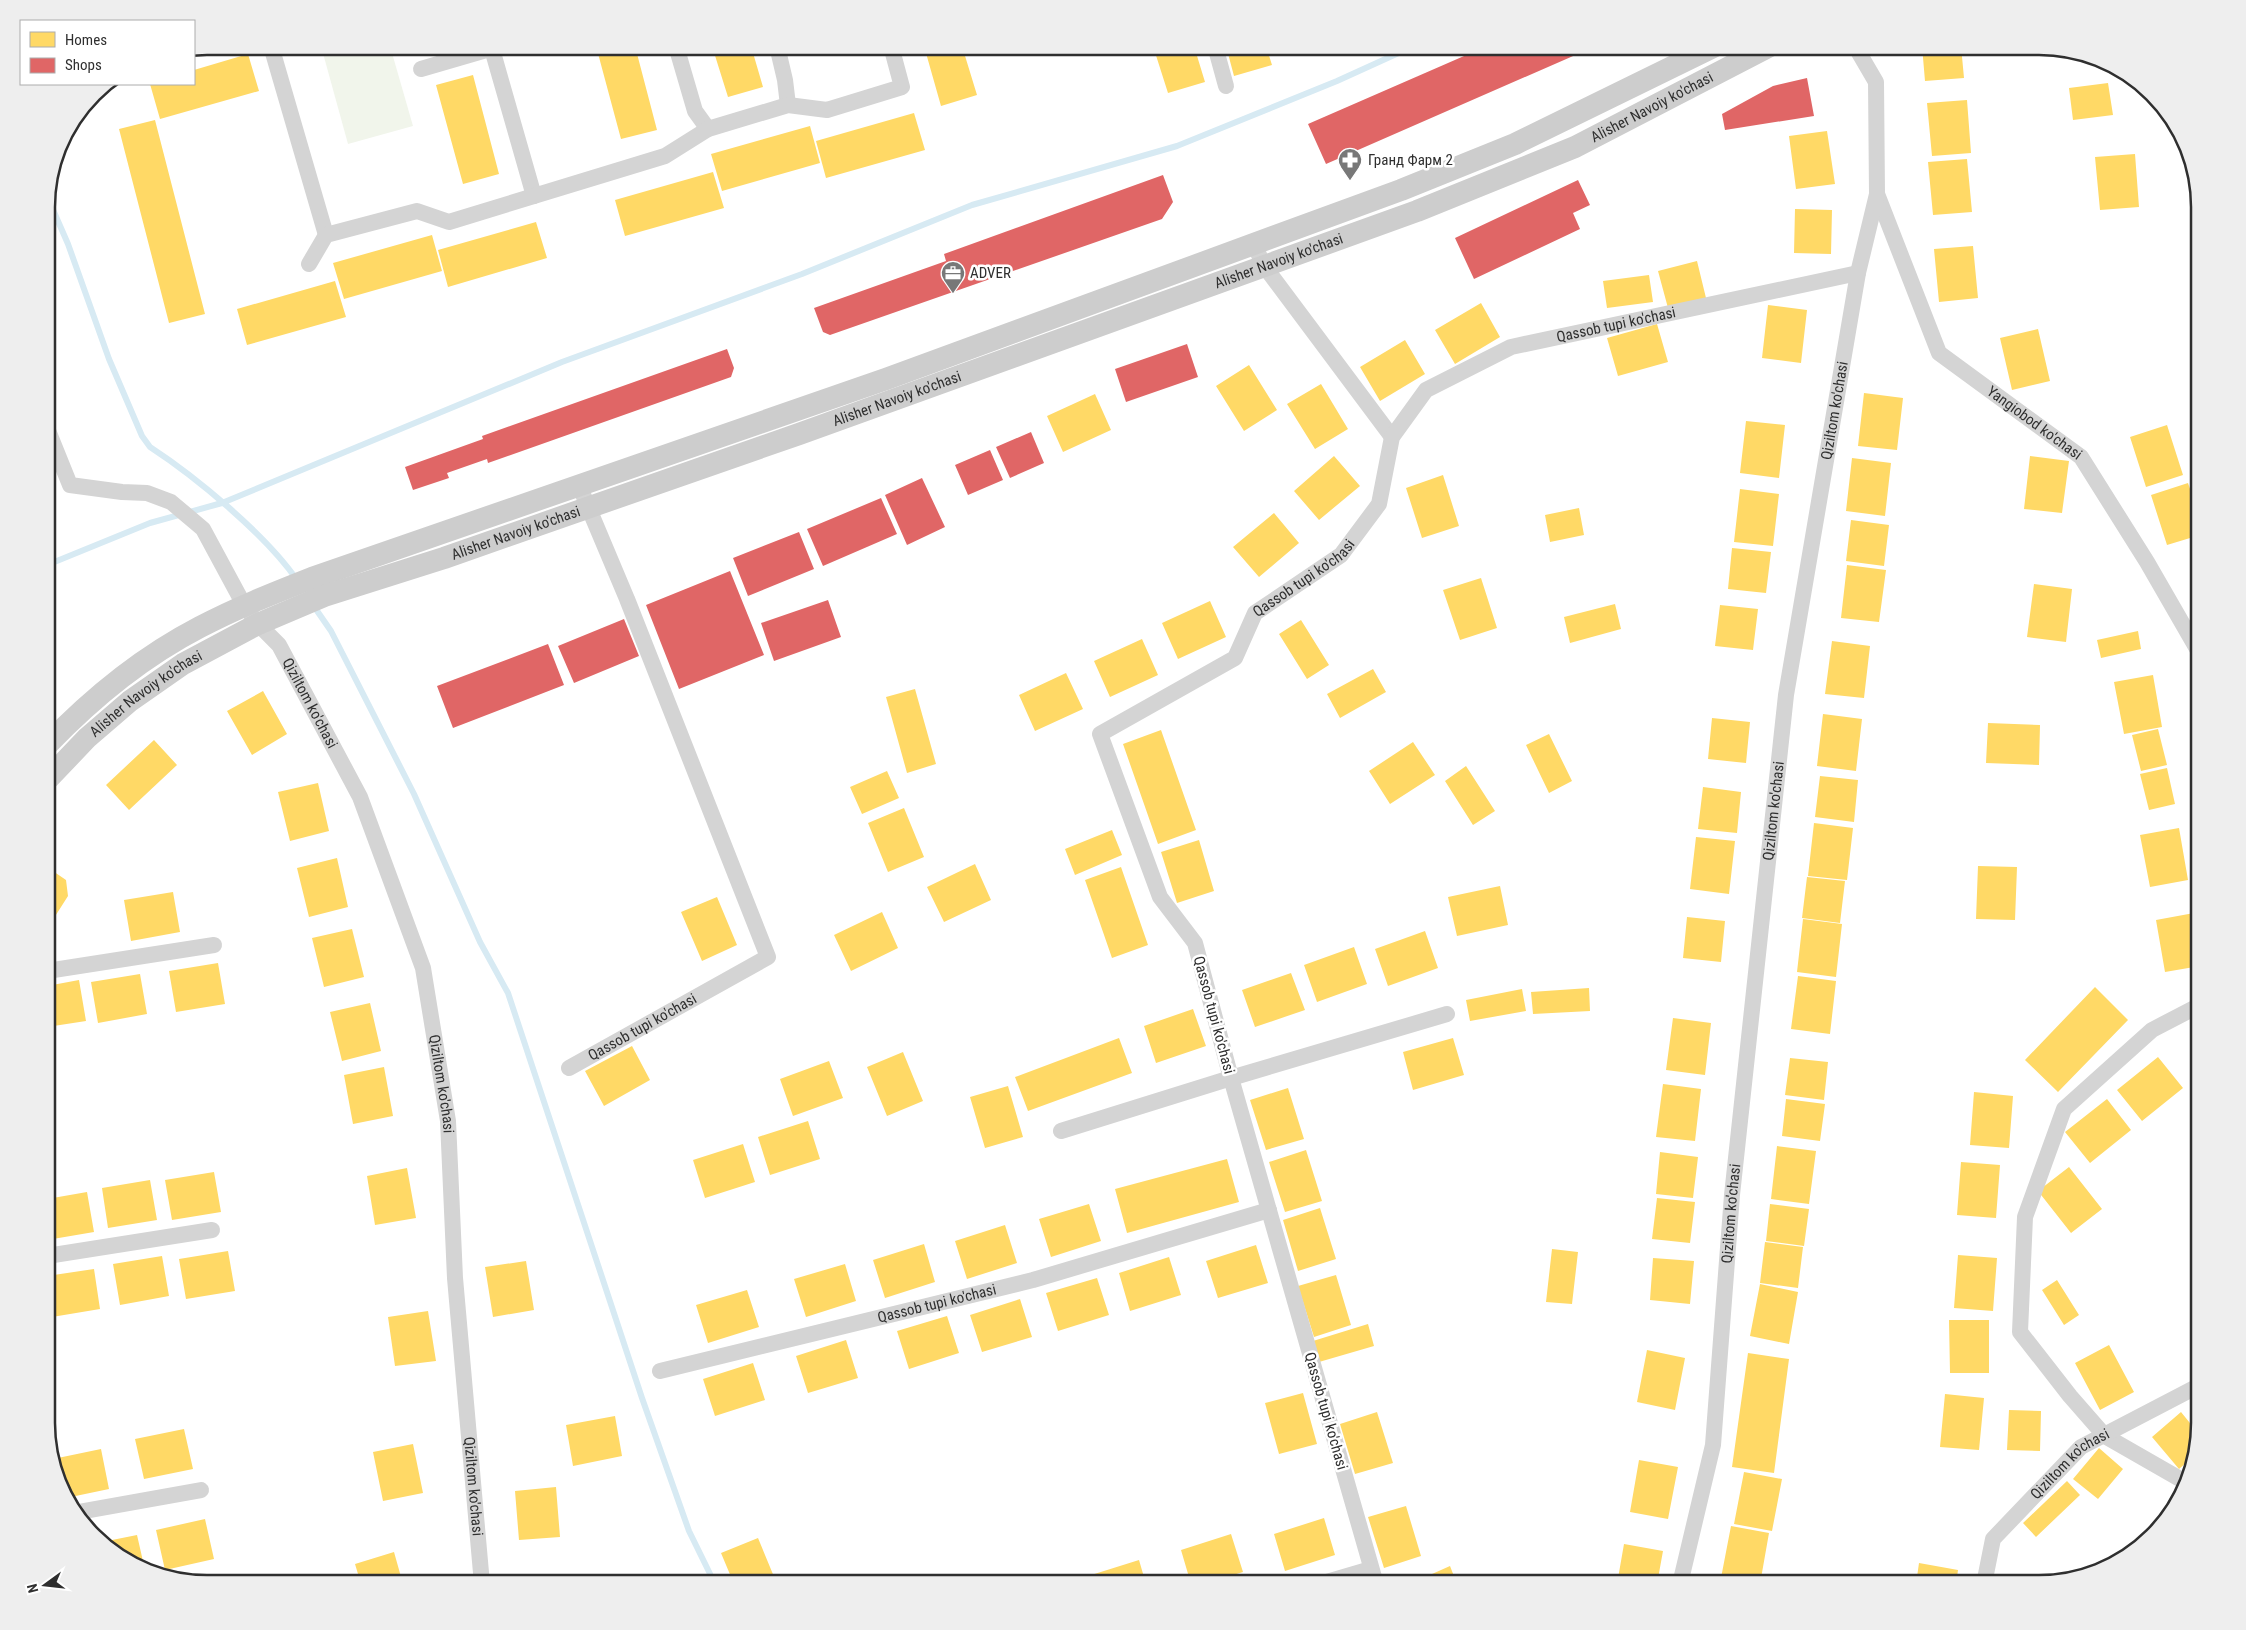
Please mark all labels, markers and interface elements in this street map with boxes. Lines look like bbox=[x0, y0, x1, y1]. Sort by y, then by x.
legend bbox=[20, 20, 195, 85]
text: Homes bbox=[65, 31, 107, 49]
text: Shops bbox=[65, 56, 102, 74]
street label: Alisher Navoiy ko'chasi bbox=[1588, 68, 1716, 146]
pharmacy icon: Гранд Фарм 2 bbox=[1337, 147, 1363, 181]
place label: Гранд Фарм 2 bbox=[1368, 151, 1453, 169]
street label: Alisher Navoiy ko'chasi bbox=[1212, 229, 1345, 292]
office icon: ADVER bbox=[940, 260, 966, 294]
place label: ADVER bbox=[970, 264, 1011, 282]
street label: Qassob tupi ko'chasi bbox=[1555, 303, 1677, 346]
street label: Qiziltom ko'chasi bbox=[1817, 360, 1852, 461]
street label: Alisher Navoiy ko'chasi bbox=[830, 367, 964, 430]
street label: Yangiobod ko'chasi bbox=[1983, 382, 2085, 464]
street label: Alisher Navoiy ko'chasi bbox=[449, 502, 583, 564]
street label: Qassob tupi ko'chasi bbox=[1250, 536, 1359, 621]
street label: Alisher Navoiy ko'chasi bbox=[86, 647, 205, 741]
street label: Qiziltom ko'chasi bbox=[279, 655, 341, 751]
street label: Qiziltom ko'chasi bbox=[1759, 760, 1788, 861]
street label: Qassob tupi ko'chasi bbox=[1190, 954, 1238, 1076]
street label: Qassob tupi ko'chasi bbox=[585, 990, 700, 1065]
street label: Qiziltom ko'chasi bbox=[425, 1033, 458, 1134]
street label: Qiziltom ko'chasi bbox=[1718, 1163, 1744, 1264]
street label: Qassob tupi ko'chasi bbox=[876, 1280, 998, 1327]
street label: Qassob tupi ko'chasi bbox=[1301, 1350, 1351, 1472]
street label: Qiziltom ko'chasi bbox=[2027, 1425, 2112, 1503]
street label: Qiziltom ko'chasi bbox=[460, 1436, 487, 1537]
north arrow bbox=[20, 1560, 70, 1610]
text: N bbox=[24, 1582, 41, 1595]

